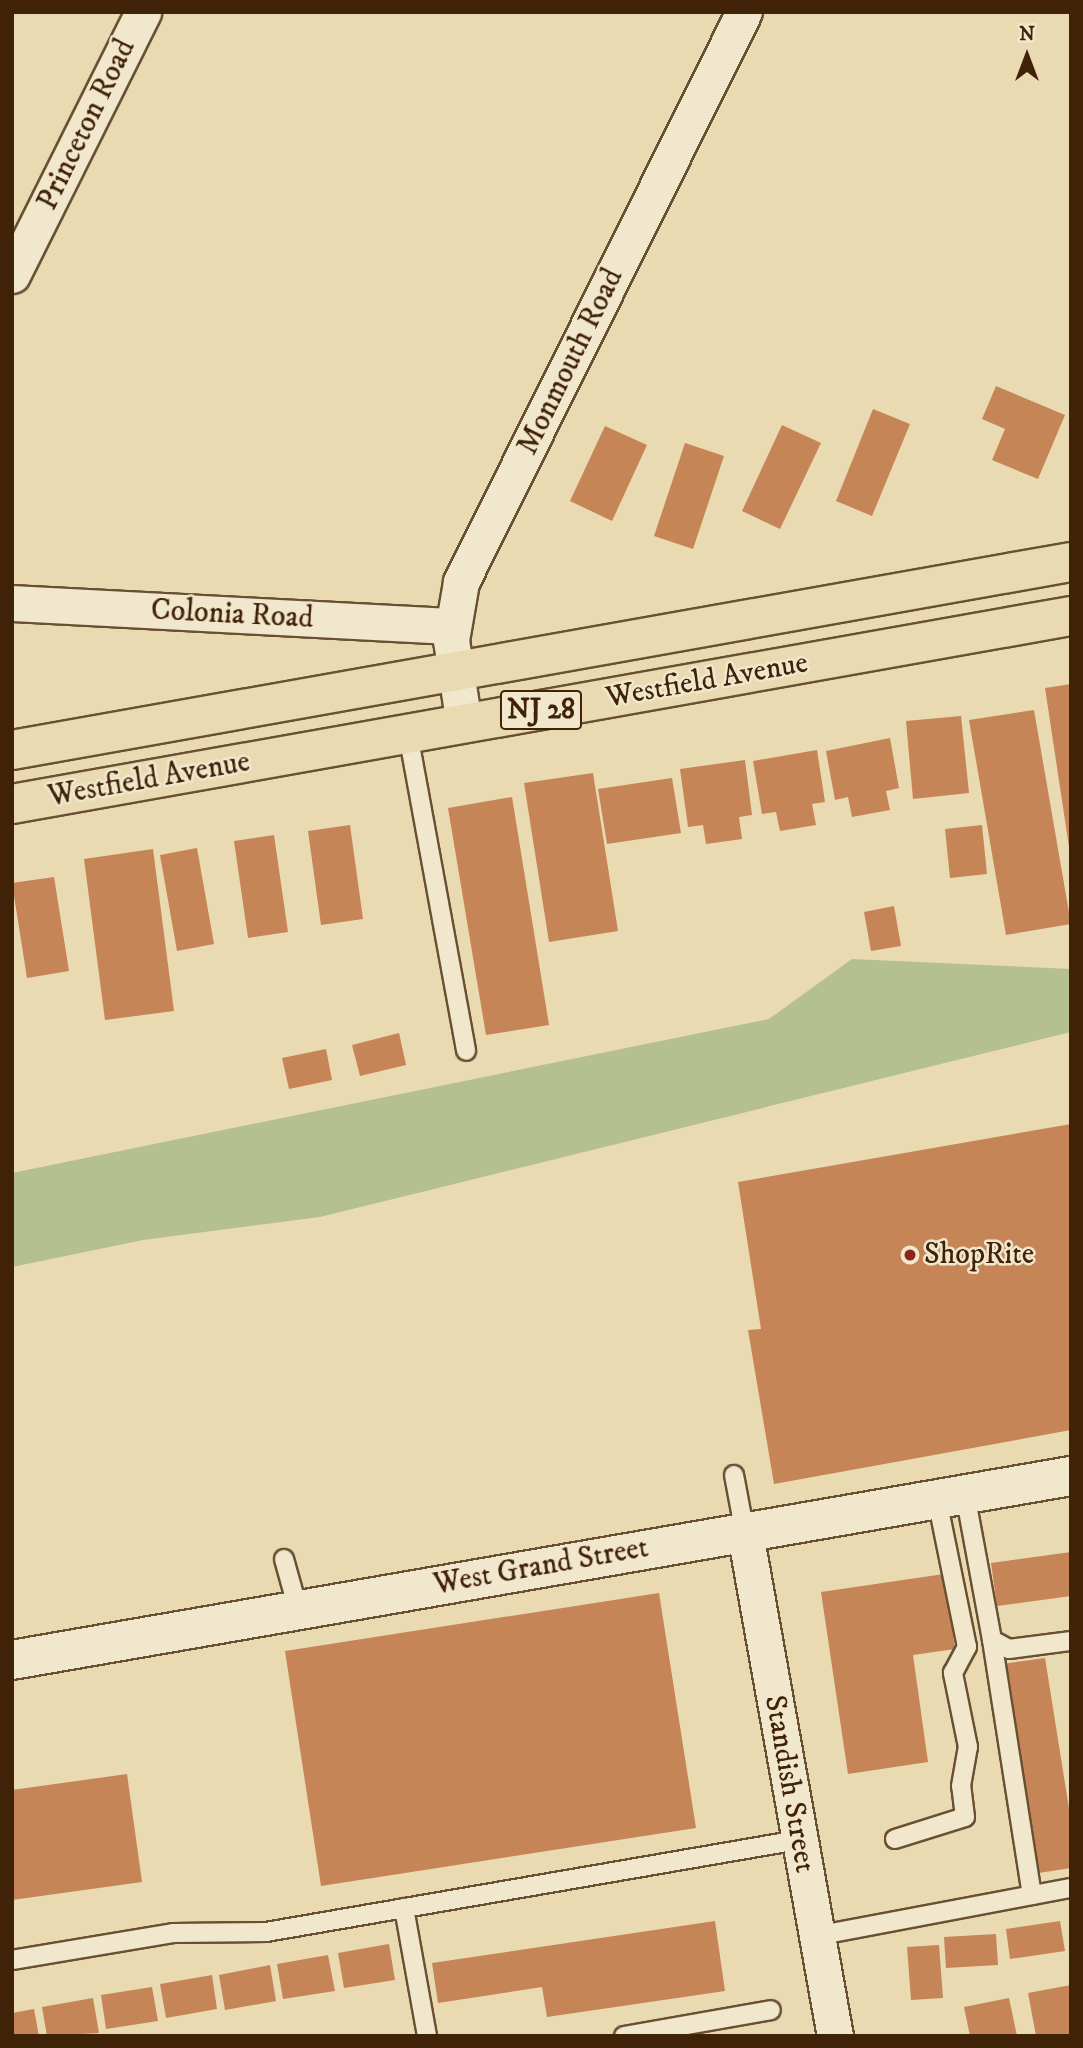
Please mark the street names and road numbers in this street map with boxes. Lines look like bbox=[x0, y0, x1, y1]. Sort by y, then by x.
street label: Princeton Road bbox=[30, 34, 144, 216]
street label: Monmouth Road bbox=[510, 263, 632, 461]
street label: Colonia Road bbox=[150, 593, 314, 637]
street label: Westfield Avenue bbox=[603, 646, 811, 716]
road number: NJ 28 bbox=[499, 686, 583, 734]
street label: Westfield Avenue bbox=[45, 745, 253, 815]
street label: West Grand Street bbox=[431, 1530, 651, 1604]
street label: Standish Street bbox=[756, 1692, 822, 1876]

